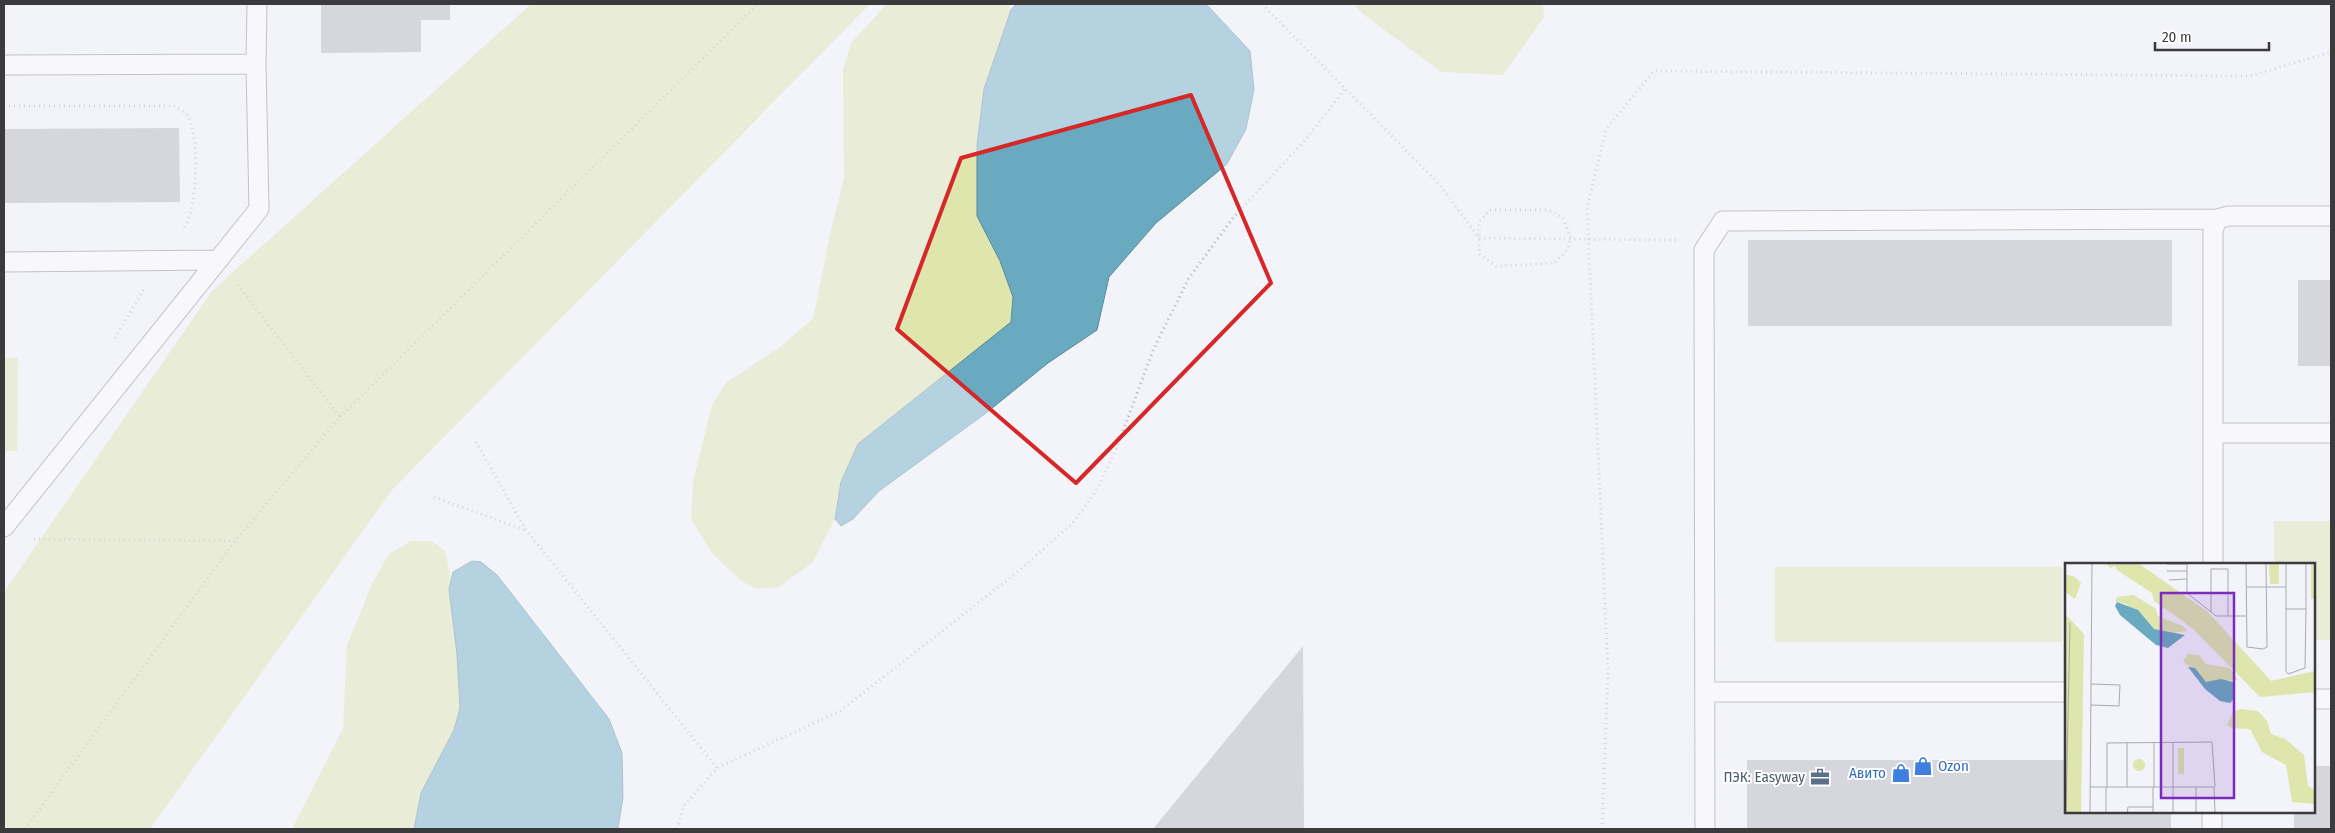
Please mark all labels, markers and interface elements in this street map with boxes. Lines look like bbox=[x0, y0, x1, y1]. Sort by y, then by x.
scale bar bbox=[2155, 20, 2269, 52]
text: 20 m bbox=[2162, 28, 2192, 46]
inset map bbox=[2065, 563, 2315, 813]
shop icon: Ozon bbox=[1912, 755, 1934, 777]
place label: Ozon bbox=[1938, 757, 1969, 775]
shop icon: Авито bbox=[1890, 762, 1912, 784]
place label: Авито bbox=[1849, 764, 1886, 782]
office icon: ПЭК: Easyway bbox=[1809, 766, 1831, 788]
place label: ПЭК: Easyway bbox=[1724, 768, 1805, 786]

